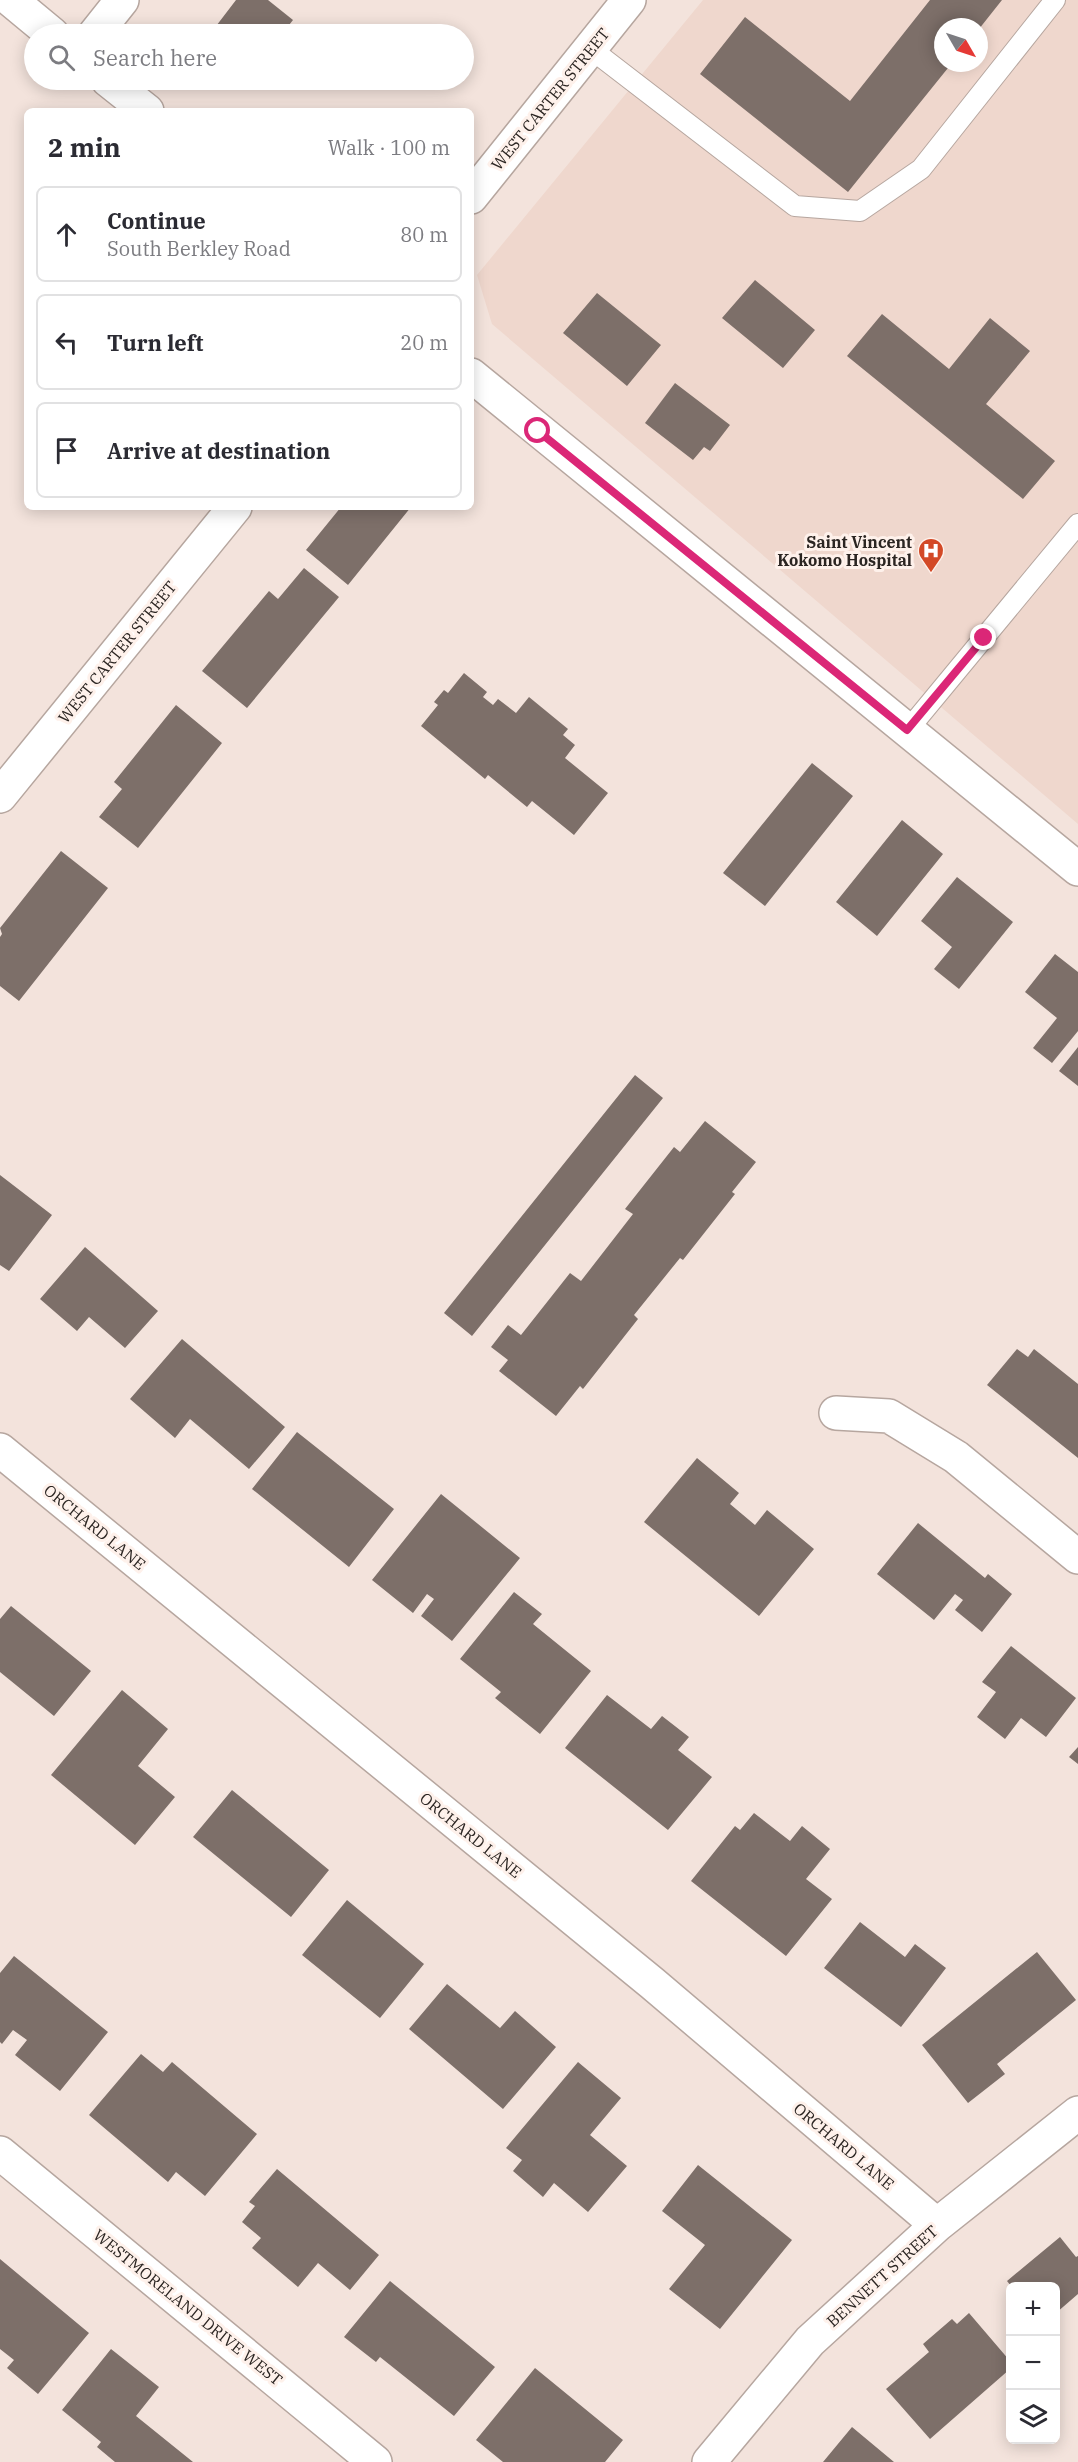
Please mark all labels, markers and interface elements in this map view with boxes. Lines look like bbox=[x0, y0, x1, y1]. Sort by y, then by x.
north arrow bbox=[934, 18, 988, 72]
search box bbox=[24, 24, 474, 90]
street label: WEST CARTER STREET bbox=[487, 24, 613, 174]
icon: search bbox=[45, 41, 78, 74]
text: Search here bbox=[93, 43, 217, 72]
text: 2 min bbox=[48, 130, 121, 164]
text: Walk · 100 m bbox=[328, 134, 450, 161]
text: Continue bbox=[107, 206, 206, 235]
icon: ahead bbox=[50, 218, 83, 251]
text: 80 m bbox=[400, 221, 448, 248]
text: South Berkley Road bbox=[107, 235, 291, 262]
icon: left bbox=[50, 326, 83, 359]
text: Turn left bbox=[107, 328, 203, 357]
text: 20 m bbox=[400, 329, 448, 356]
route start bbox=[524, 417, 550, 443]
icon: arrive bbox=[50, 434, 83, 467]
text: Arrive at destination bbox=[107, 436, 330, 465]
place label: Saint Vincent Kokomo Hospital bbox=[777, 532, 912, 570]
hospital icon: Saint Vincent Kokomo Hospital bbox=[916, 536, 946, 574]
street label: WEST CARTER STREET bbox=[54, 577, 180, 727]
route end bbox=[970, 624, 996, 650]
street label: ORCHARD LANE bbox=[40, 1480, 150, 1574]
street label: ORCHARD LANE bbox=[416, 1788, 526, 1882]
street label: ORCHARD LANE bbox=[790, 2098, 898, 2194]
street label: BENNETT STREET bbox=[822, 2221, 942, 2331]
street label: WESTMORELAND DRIVE WEST bbox=[89, 2225, 287, 2389]
map controls bbox=[1006, 2282, 1060, 2444]
button: + bbox=[1006, 2282, 1060, 2336]
button: − bbox=[1006, 2336, 1060, 2390]
button: layers bbox=[1006, 2390, 1060, 2444]

